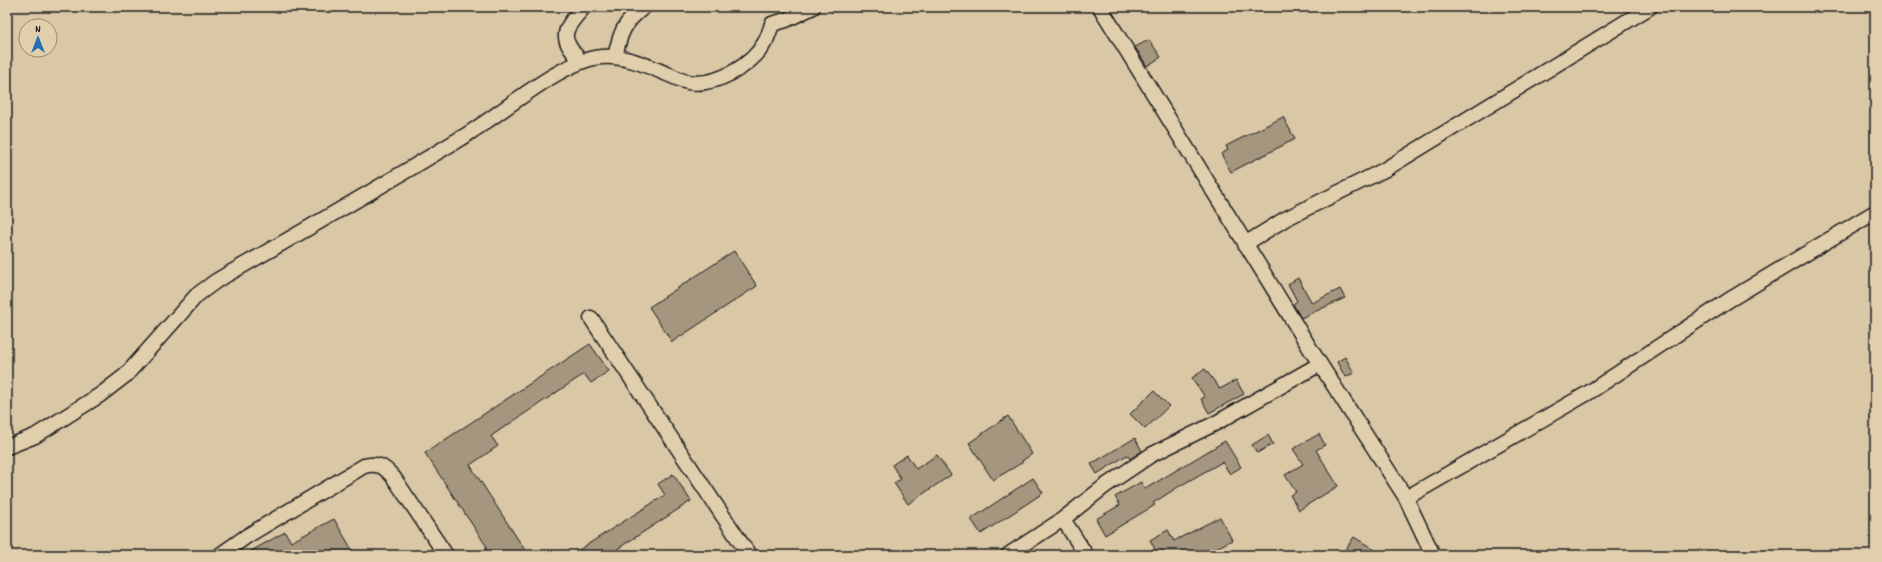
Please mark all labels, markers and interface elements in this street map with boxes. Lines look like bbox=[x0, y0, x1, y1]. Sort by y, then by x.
north arrow bbox=[18, 18, 58, 58]
text: N bbox=[35, 22, 41, 38]

